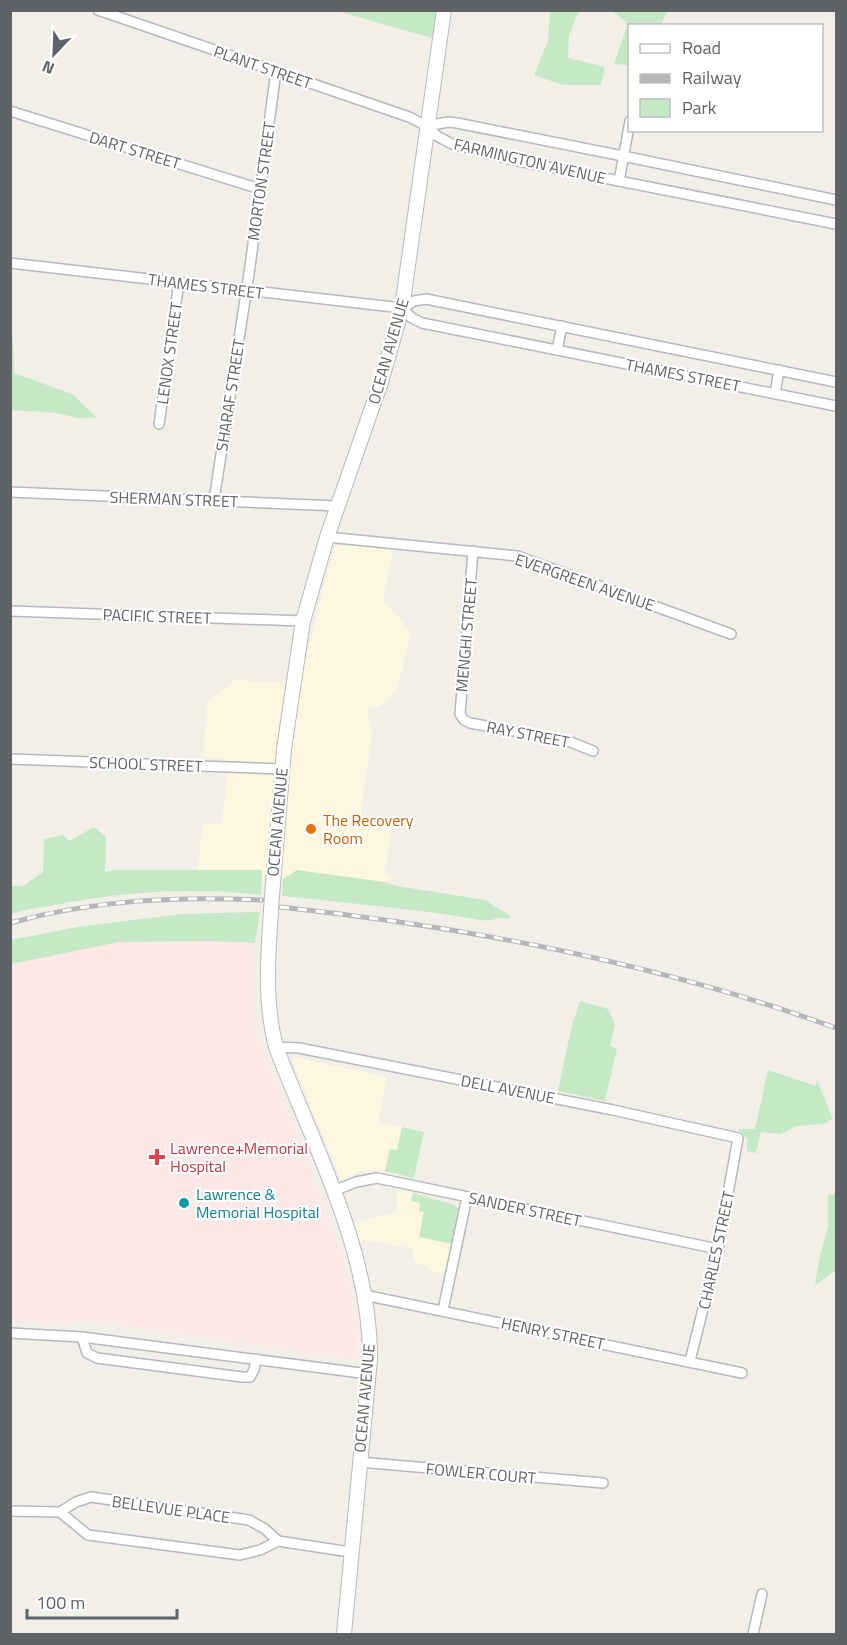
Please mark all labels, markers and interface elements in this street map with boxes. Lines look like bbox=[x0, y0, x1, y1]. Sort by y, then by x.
north arrow bbox=[24, 24, 84, 84]
legend bbox=[628, 24, 823, 132]
text: Road bbox=[682, 34, 721, 61]
street label: PLANT STREET bbox=[211, 39, 316, 95]
text: N bbox=[38, 55, 58, 81]
text: Railway bbox=[682, 64, 742, 91]
text: Park bbox=[682, 94, 717, 121]
street label: MORTON STREET bbox=[241, 119, 281, 242]
street label: DART STREET bbox=[86, 125, 184, 175]
street label: FARMINGTON AVENUE bbox=[452, 132, 609, 190]
street label: THAMES STREET bbox=[147, 267, 266, 305]
street label: OCEAN AVENUE bbox=[361, 295, 415, 407]
street label: LENOX STREET bbox=[150, 300, 188, 406]
street label: SHARAF STREET bbox=[209, 337, 251, 453]
street label: THAMES STREET bbox=[624, 352, 743, 398]
street label: SHERMAN STREET bbox=[109, 485, 239, 513]
street label: EVERGREEN AVENUE bbox=[512, 547, 658, 617]
street label: MENGHI STREET bbox=[449, 576, 483, 693]
street label: PACIFIC STREET bbox=[102, 602, 212, 630]
street label: RAY STREET bbox=[485, 714, 572, 754]
street label: SCHOOL STREET bbox=[89, 750, 204, 778]
street label: OCEAN AVENUE bbox=[260, 766, 294, 877]
place label: The Recovery Room bbox=[323, 808, 414, 850]
marker: The Recovery Room bbox=[304, 822, 318, 836]
street label: DELL AVENUE bbox=[459, 1068, 557, 1110]
place label: Lawrence+Memorial Hospital bbox=[170, 1136, 308, 1178]
marker: Lawrence+Memorial Hospital bbox=[148, 1148, 166, 1166]
place label: Lawrence & Memorial Hospital bbox=[196, 1182, 319, 1224]
street label: SANDER STREET bbox=[467, 1185, 584, 1233]
street label: CHARLES STREET bbox=[692, 1188, 740, 1311]
marker: Lawrence & Memorial Hospital bbox=[177, 1196, 191, 1210]
street label: HENRY STREET bbox=[499, 1310, 607, 1356]
street label: OCEAN AVENUE bbox=[347, 1342, 381, 1453]
street label: FOWLER COURT bbox=[425, 1456, 538, 1490]
street label: BELLEVUE PLACE bbox=[110, 1489, 232, 1529]
scale bar bbox=[27, 1582, 177, 1620]
text: 100 m bbox=[36, 1589, 85, 1616]

